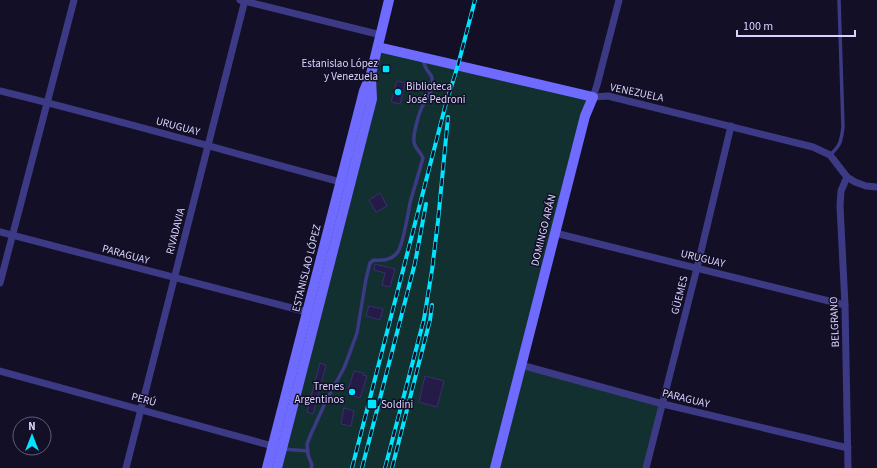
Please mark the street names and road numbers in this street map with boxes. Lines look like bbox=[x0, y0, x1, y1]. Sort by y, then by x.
street label: VENEZUELA bbox=[609, 79, 665, 105]
street label: URUGUAY bbox=[154, 113, 202, 140]
street label: DOMINGO ARÁN bbox=[527, 193, 560, 268]
street label: RIVADAVIA bbox=[162, 206, 189, 256]
street label: ESTANISLAO LÓPEZ bbox=[288, 223, 325, 314]
street label: PARAGUAY bbox=[100, 241, 152, 268]
street label: URUGUAY bbox=[679, 246, 727, 271]
street label: GÜEMES bbox=[667, 274, 692, 316]
street label: BELGRANO bbox=[826, 296, 843, 348]
street label: PARAGUAY bbox=[661, 385, 712, 412]
street label: PERÚ bbox=[130, 389, 158, 410]

